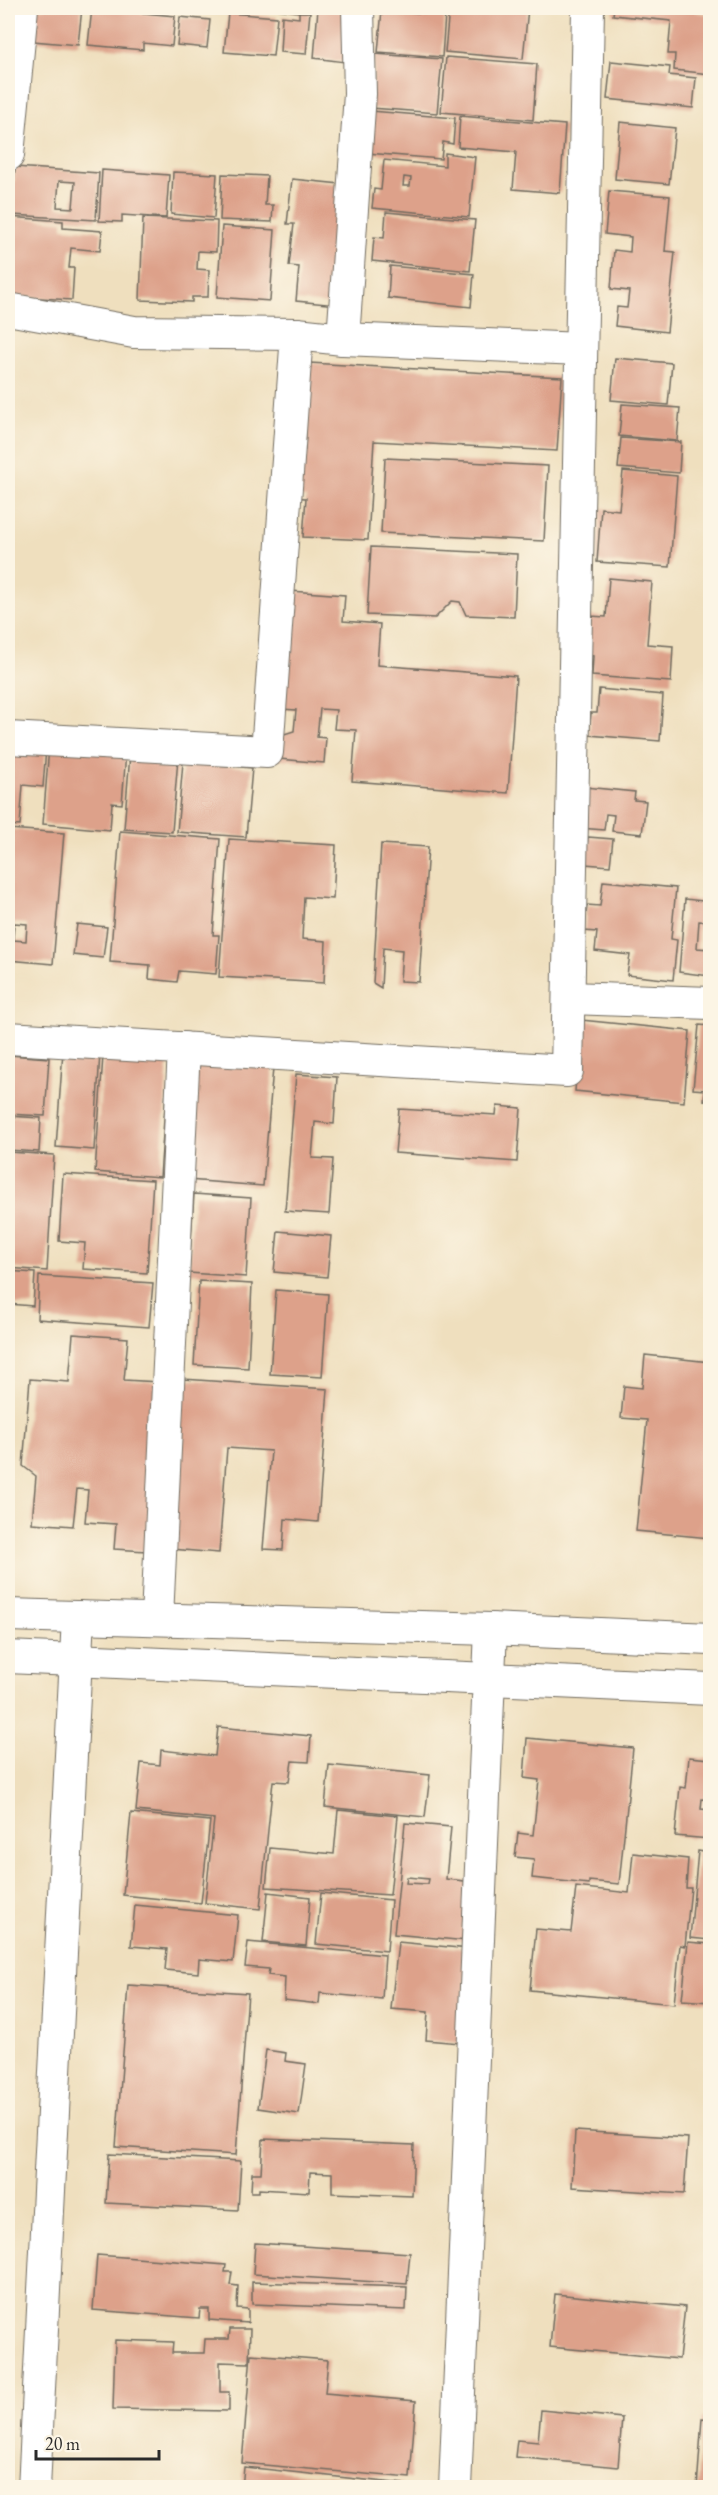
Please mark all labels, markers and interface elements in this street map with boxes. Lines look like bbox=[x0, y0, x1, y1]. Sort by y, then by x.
scale bar bbox=[36, 2423, 159, 2461]
text: 20 m bbox=[45, 2432, 80, 2455]

